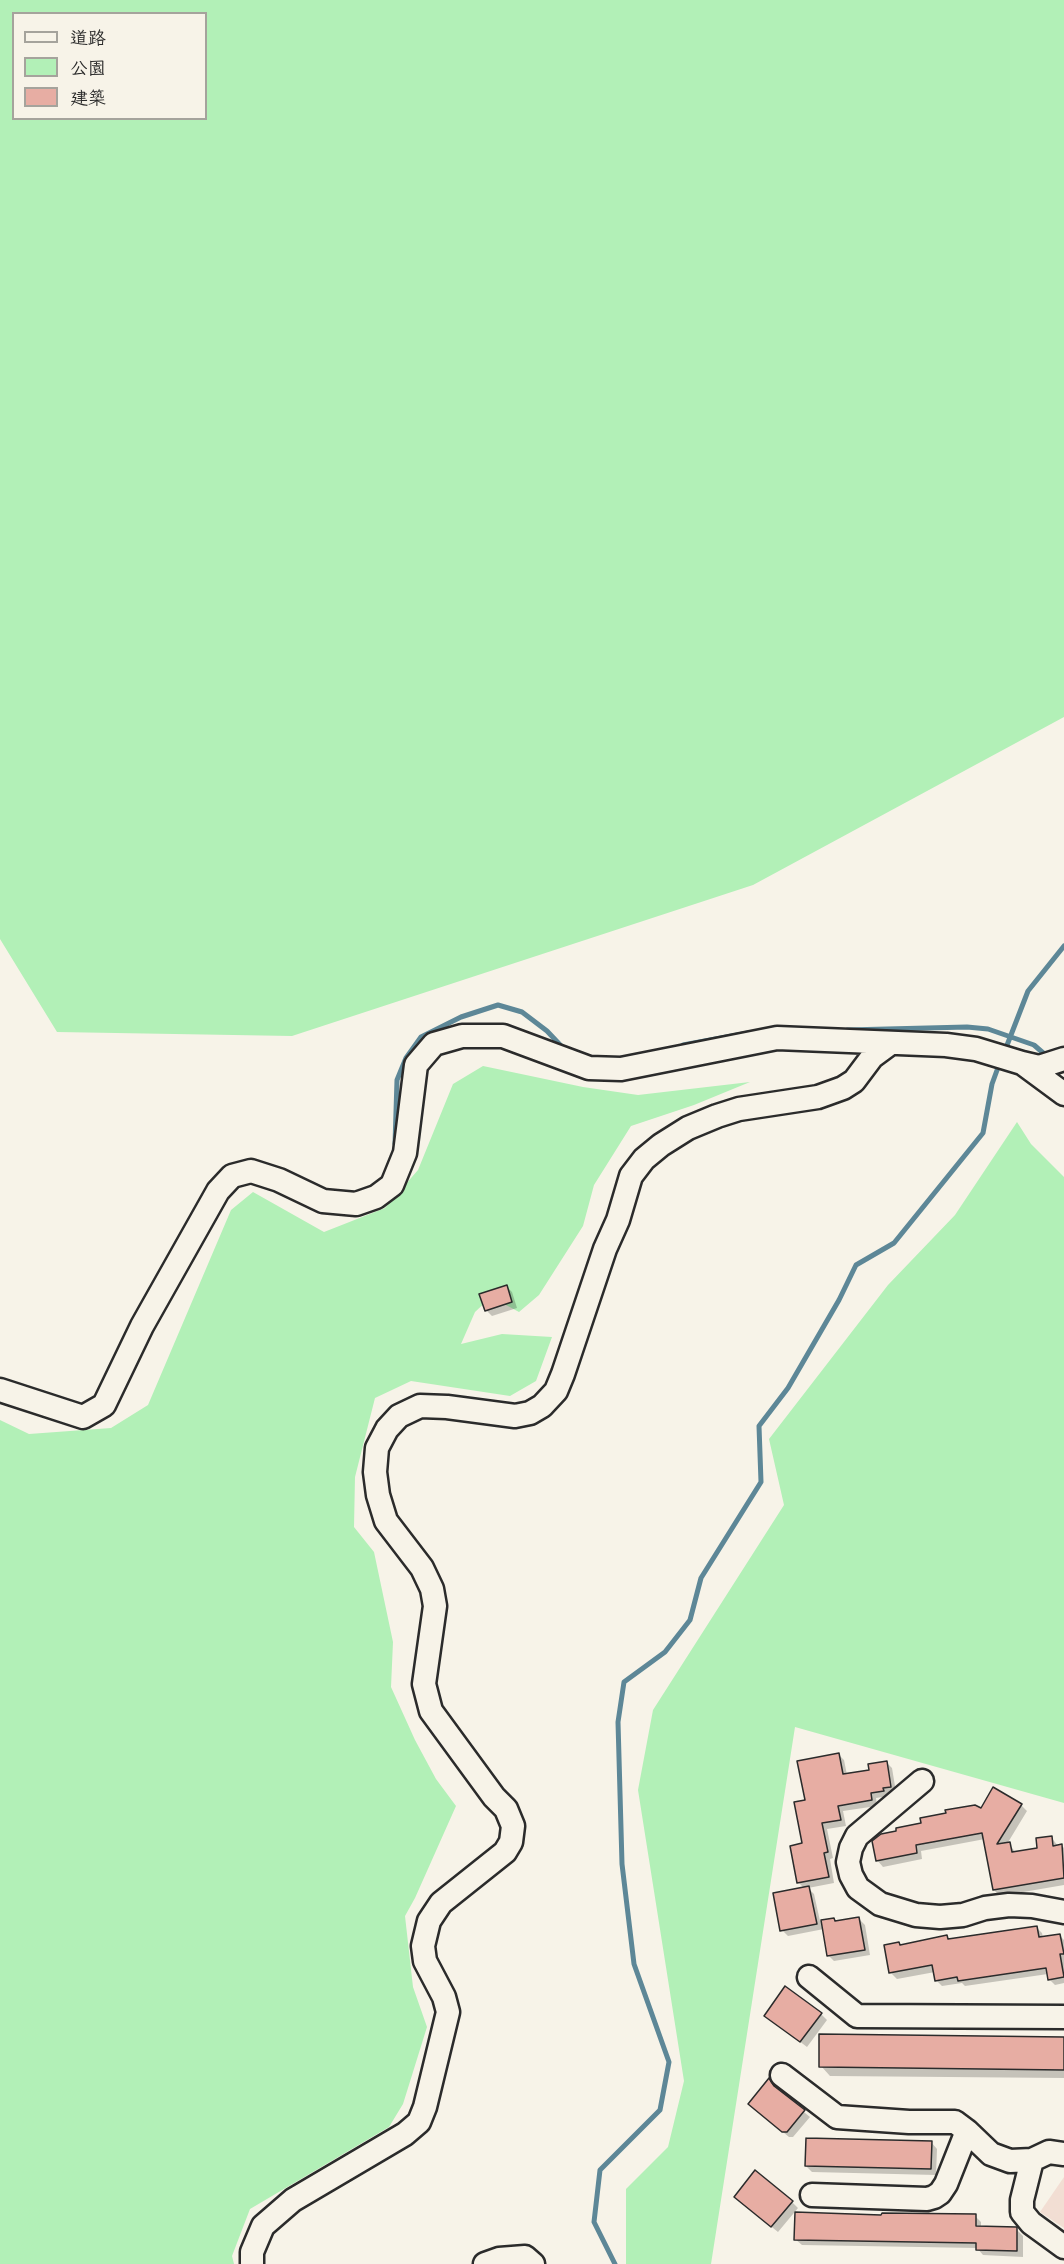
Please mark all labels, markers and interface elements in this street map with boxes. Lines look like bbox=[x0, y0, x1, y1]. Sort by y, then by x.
legend bbox=[12, 12, 207, 120]
text: 道路 bbox=[70, 26, 106, 50]
text: 公園 bbox=[70, 56, 106, 80]
text: 建築 bbox=[70, 86, 106, 110]

